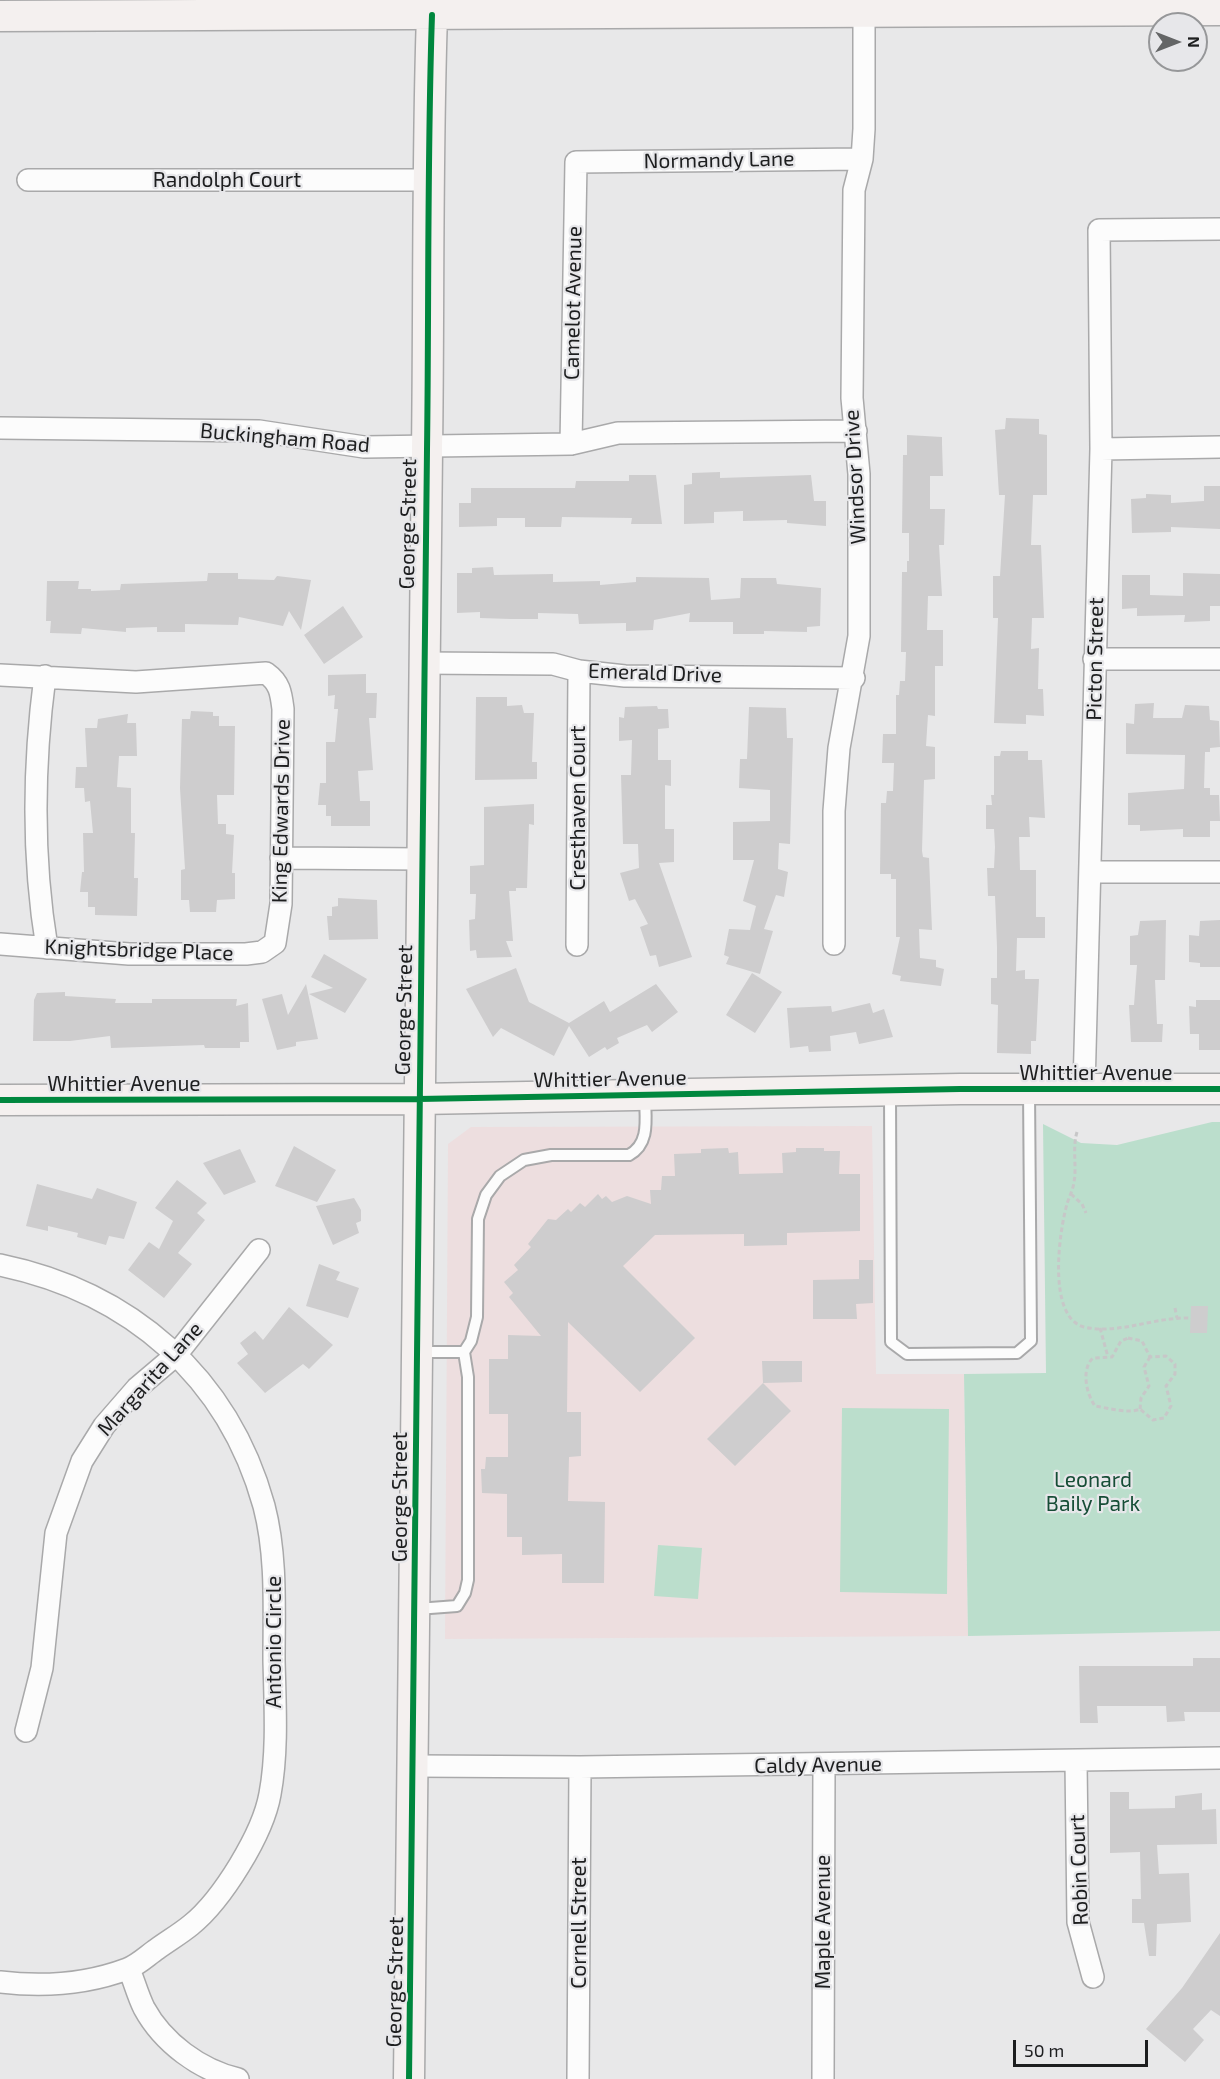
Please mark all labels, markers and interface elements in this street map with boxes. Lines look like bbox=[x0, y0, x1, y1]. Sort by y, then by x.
north arrow bbox=[1148, 12, 1208, 72]
text: N bbox=[1185, 36, 1204, 48]
street label: Normandy Lane bbox=[643, 146, 795, 174]
street label: Randolph Court bbox=[153, 167, 301, 193]
street label: Camelot Avenue bbox=[559, 226, 587, 380]
street label: Windsor Drive bbox=[839, 409, 871, 545]
street label: Buckingham Road bbox=[199, 418, 371, 458]
street label: George Street bbox=[394, 458, 422, 590]
street label: Picton Street bbox=[1081, 597, 1109, 721]
street label: Emerald Drive bbox=[588, 658, 722, 688]
street label: King Edwards Drive bbox=[267, 719, 295, 903]
street label: Cresthaven Court bbox=[565, 725, 591, 891]
street label: Knightsbridge Place bbox=[44, 934, 234, 966]
street label: George Street bbox=[390, 944, 418, 1076]
street label: Whittier Avenue bbox=[1019, 1060, 1173, 1086]
street label: Whittier Avenue bbox=[533, 1065, 687, 1093]
street label: Whittier Avenue bbox=[47, 1071, 201, 1097]
street label: Margarita Lane bbox=[92, 1317, 208, 1441]
street label: George Street bbox=[387, 1432, 413, 1562]
park label: Leonard Baily Park bbox=[1046, 1467, 1140, 1517]
street label: Antonio Circle bbox=[261, 1576, 287, 1708]
street label: Caldy Avenue bbox=[754, 1751, 882, 1779]
street label: Robin Court bbox=[1064, 1814, 1094, 1926]
street label: Maple Avenue bbox=[810, 1855, 836, 1989]
street label: Cornell Street bbox=[566, 1857, 592, 1989]
street label: George Street bbox=[381, 1916, 409, 2048]
scale bar bbox=[1016, 2028, 1151, 2066]
text: 50 m bbox=[1024, 2039, 1064, 2061]

